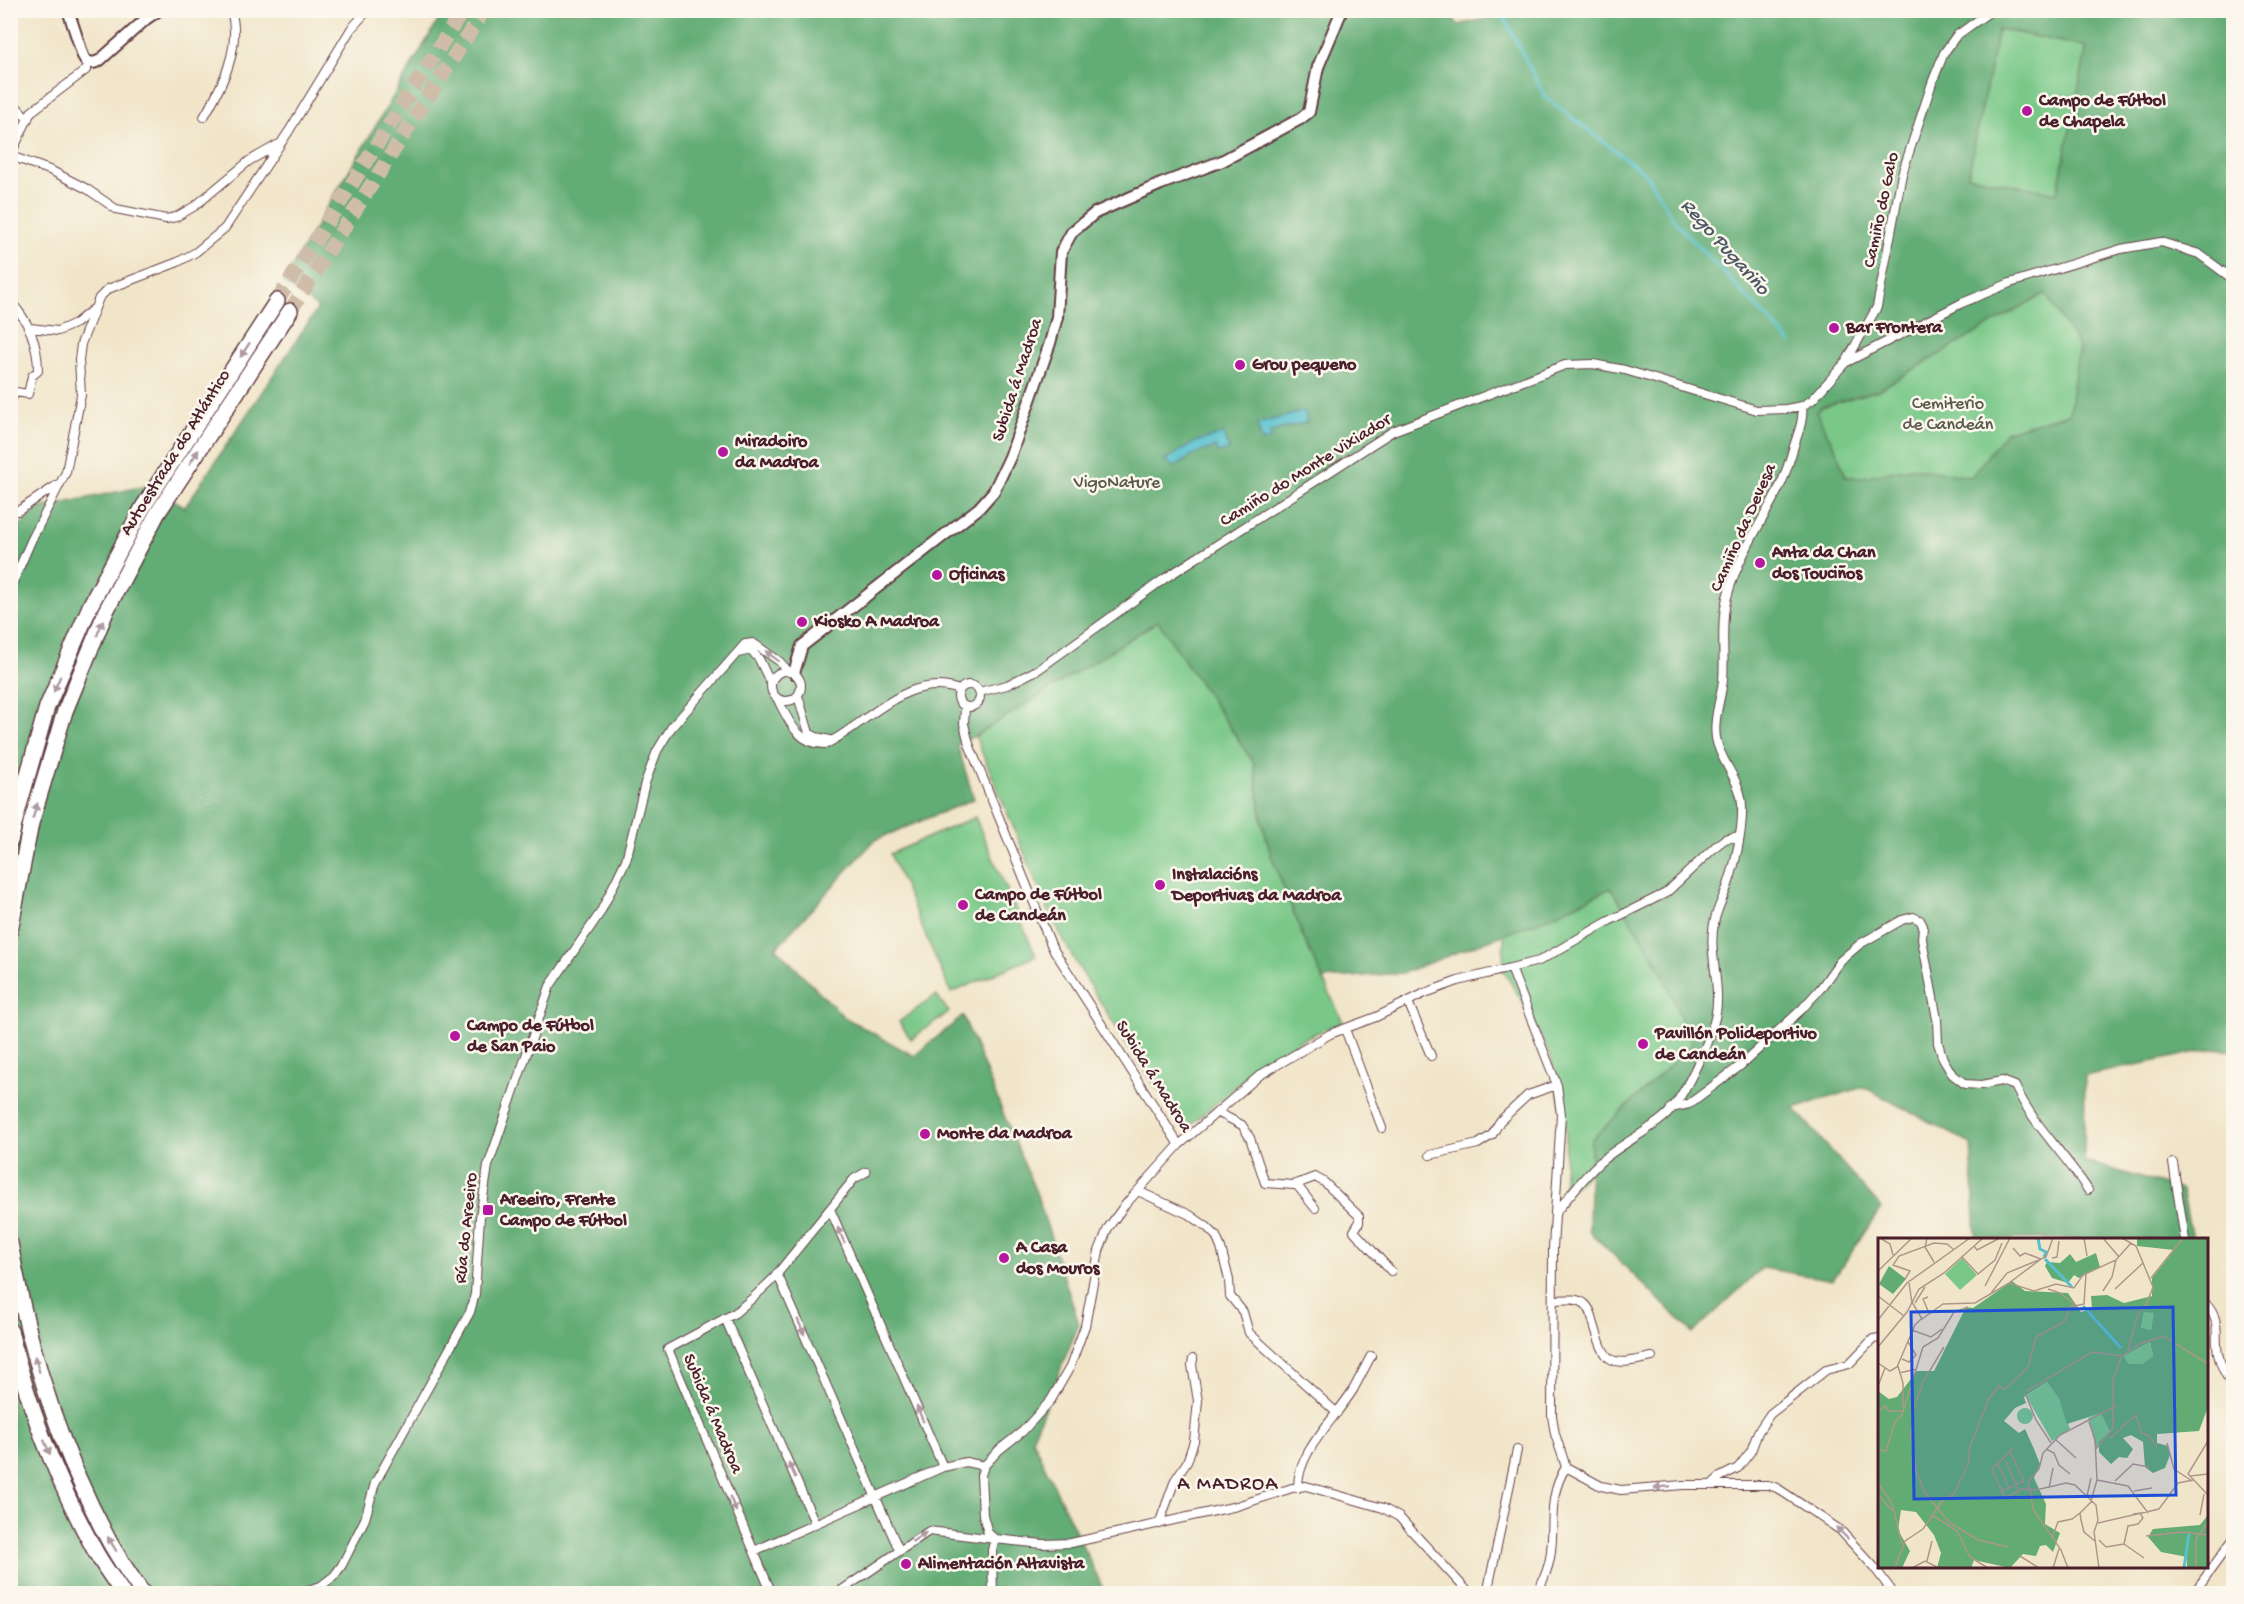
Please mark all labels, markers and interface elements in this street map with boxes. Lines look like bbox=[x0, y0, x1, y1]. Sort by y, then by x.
place label: Campo de Fútbol de Chapela bbox=[2038, 91, 2166, 133]
marker: Campo de Fútbol de Chapela bbox=[2020, 104, 2034, 118]
street label: Camiño do Galo bbox=[1860, 150, 1904, 270]
water label: Rego Pugariño bbox=[1675, 195, 1774, 302]
street label: Subida á Madroa bbox=[988, 315, 1048, 444]
place label: Bar Frontera bbox=[1845, 318, 1943, 339]
marker: Bar Frontera bbox=[1827, 321, 1841, 335]
one-way arrow bbox=[240, 342, 251, 358]
place label: Grou pequeno bbox=[1252, 355, 1357, 376]
marker: Grou pequeno bbox=[1233, 358, 1247, 372]
street label: Autoestrada do Atlántico bbox=[116, 366, 236, 540]
park label: Cemiterio de Candeán bbox=[1903, 394, 1994, 436]
street label: Camiño do Monte Vixiador bbox=[1217, 409, 1397, 532]
place label: Miradoiro da Madroa bbox=[735, 432, 820, 474]
marker: Miradoiro da Madroa bbox=[716, 445, 730, 459]
one-way arrow bbox=[188, 450, 200, 466]
street label: Camiño da Devesa bbox=[1706, 460, 1782, 595]
park label: VigoNature bbox=[1073, 473, 1161, 494]
place label: Anta da Chan dos Touciños bbox=[1771, 543, 1876, 585]
marker: Anta da Chan dos Touciños bbox=[1753, 556, 1767, 570]
place label: Oficinas bbox=[949, 565, 1006, 586]
marker: Oficinas bbox=[930, 568, 944, 582]
place label: Kiosko A Madroa bbox=[813, 612, 940, 633]
marker: Kiosko A Madroa bbox=[795, 615, 809, 629]
one-way arrow bbox=[95, 618, 105, 636]
one-way arrow bbox=[764, 649, 780, 662]
one-way arrow bbox=[52, 675, 62, 693]
one-way arrow bbox=[31, 802, 40, 820]
place label: Instalacións Deportivas da Madroa bbox=[1170, 865, 1342, 907]
marker: Instalacións Deportivas da Madroa bbox=[1153, 878, 1167, 892]
place label: Campo de Fútbol de Candeán bbox=[974, 885, 1102, 927]
marker: Campo de Fútbol de Candeán bbox=[956, 898, 970, 912]
place label: Campo de Fútbol de San Paio bbox=[466, 1016, 594, 1058]
street label: Subida á Madroa bbox=[1110, 1017, 1196, 1138]
place label: Pavillón Polideportivo de Candeán bbox=[1654, 1024, 1818, 1066]
marker: Campo de Fútbol de San Paio bbox=[448, 1029, 462, 1043]
marker: Pavillón Polideportivo de Candeán bbox=[1636, 1037, 1650, 1051]
place label: Monte da Madroa bbox=[937, 1124, 1073, 1145]
marker: Monte da Madroa bbox=[918, 1127, 932, 1141]
street label: Rúa do Areeiro bbox=[451, 1171, 483, 1285]
place label: Areeiro, Frente Campo de Fútbol bbox=[499, 1190, 627, 1232]
marker: Areeiro, Frente Campo de Fútbol bbox=[481, 1203, 495, 1217]
one-way arrow bbox=[836, 1226, 846, 1244]
place label: A Casa dos Mouros bbox=[1015, 1238, 1101, 1280]
inset map bbox=[1878, 1238, 2208, 1568]
marker: A Casa dos Mouros bbox=[997, 1251, 1011, 1265]
one-way arrow bbox=[797, 1318, 806, 1336]
street label: Subida á Madroa bbox=[677, 1351, 747, 1478]
one-way arrow bbox=[32, 1355, 41, 1373]
one-way arrow bbox=[915, 1405, 924, 1422]
one-way arrow bbox=[42, 1438, 52, 1456]
one-way arrow bbox=[787, 1460, 797, 1478]
district label: A MADROA bbox=[1177, 1474, 1279, 1497]
one-way arrow bbox=[1653, 1482, 1672, 1492]
one-way arrow bbox=[729, 1495, 738, 1512]
one-way arrow bbox=[1836, 1527, 1850, 1541]
one-way arrow bbox=[911, 1532, 927, 1543]
one-way arrow bbox=[106, 1536, 117, 1552]
place label: Alimentación Altavista bbox=[917, 1554, 1085, 1575]
marker: Alimentación Altavista bbox=[899, 1557, 913, 1571]

